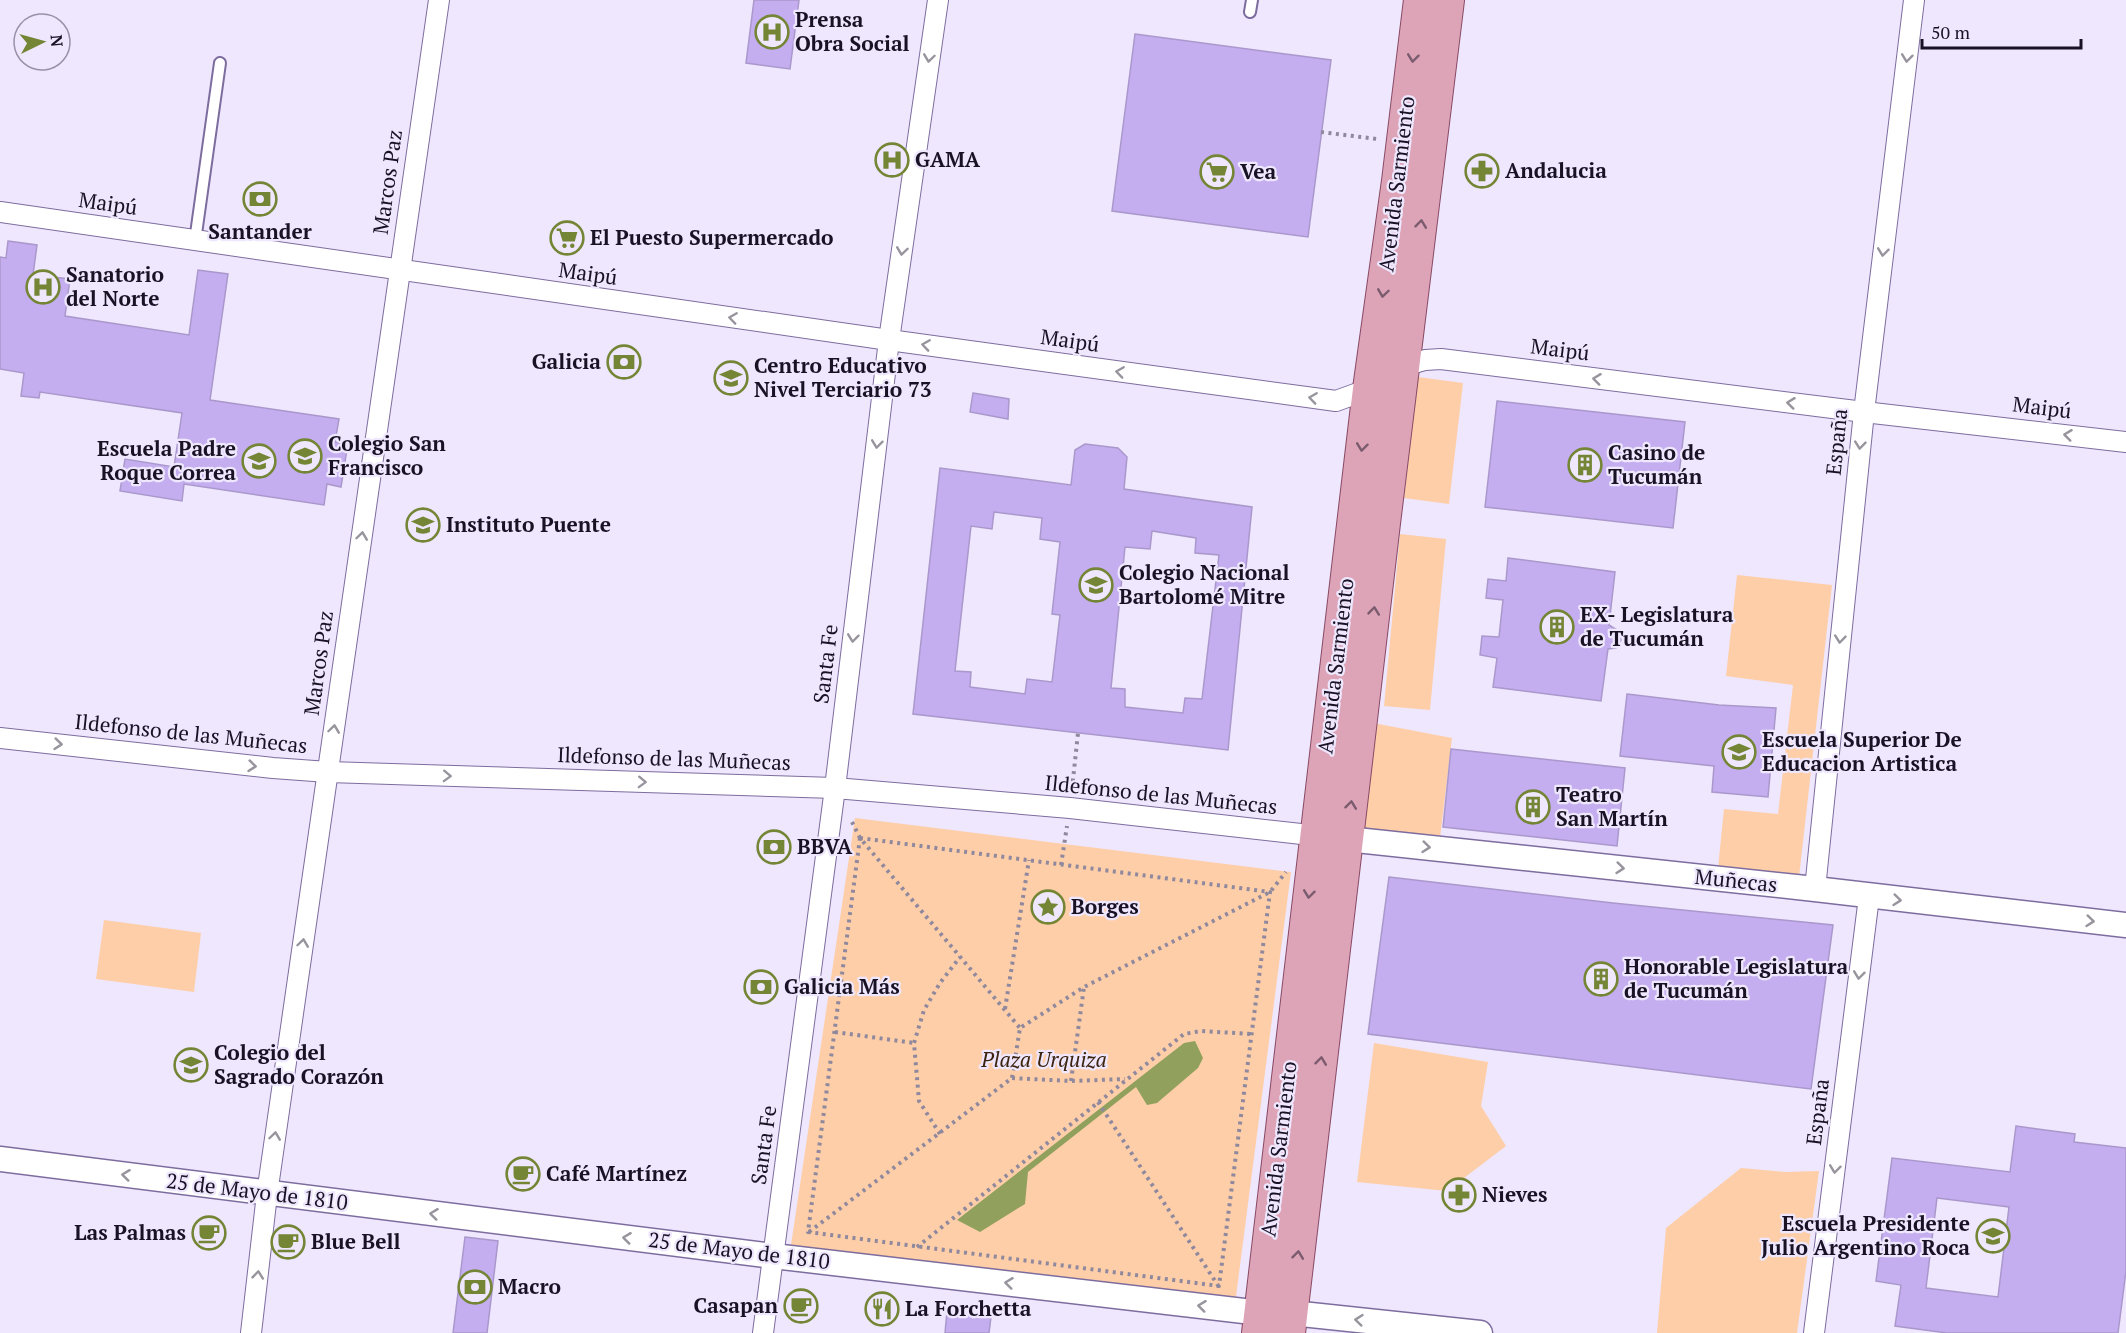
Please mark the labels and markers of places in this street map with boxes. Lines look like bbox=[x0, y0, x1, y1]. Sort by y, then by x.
place label: Prensa Obra Social bbox=[795, 5, 910, 57]
hospital icon: Prensa Obra Social bbox=[754, 14, 790, 50]
hospital icon: GAMA bbox=[874, 142, 910, 178]
place label: GAMA bbox=[915, 145, 981, 173]
pharmacy icon: Andalucia bbox=[1464, 153, 1500, 189]
supermarket icon: Vea bbox=[1199, 154, 1235, 190]
place label: Andalucia bbox=[1505, 156, 1607, 184]
place label: Vea bbox=[1240, 157, 1277, 185]
bank icon: Santander bbox=[242, 181, 278, 217]
place label: Santander bbox=[208, 217, 312, 245]
supermarket icon: El Puesto Supermercado bbox=[549, 220, 585, 256]
place label: El Puesto Supermercado bbox=[590, 223, 834, 251]
place label: Sanatorio del Norte bbox=[66, 260, 164, 312]
hospital icon: Sanatorio del Norte bbox=[25, 269, 61, 305]
bank icon: Galicia bbox=[606, 344, 642, 380]
place label: Galicia bbox=[532, 347, 601, 375]
place label: Centro Educativo Nivel Terciario 73 bbox=[754, 351, 932, 403]
school or university icon: Centro Educativo Nivel Terciario 73 bbox=[713, 360, 749, 396]
place label: Colegio San Francisco bbox=[328, 429, 446, 481]
place label: Escuela Padre Roque Correa bbox=[97, 434, 236, 486]
school or university icon: Colegio San Francisco bbox=[287, 438, 323, 474]
place label: Casino de Tucumán bbox=[1608, 438, 1705, 490]
school or university icon: Escuela Padre Roque Correa bbox=[241, 443, 277, 479]
building icon: Casino de Tucumán bbox=[1567, 447, 1603, 483]
school or university icon: Instituto Puente bbox=[405, 507, 441, 543]
place label: Instituto Puente bbox=[446, 510, 611, 538]
place label: Colegio Nacional Bartolomé Mitre bbox=[1119, 558, 1289, 610]
school or university icon: Colegio Nacional Bartolomé Mitre bbox=[1078, 567, 1114, 603]
place label: EX- Legislatura de Tucumán bbox=[1580, 600, 1734, 652]
building icon: EX- Legislatura de Tucumán bbox=[1539, 609, 1575, 645]
place label: Escuela Superior De Educacion Artistica bbox=[1762, 725, 1962, 777]
school or university icon: Escuela Superior De Educacion Artistica bbox=[1721, 734, 1757, 770]
place label: Teatro San Martín bbox=[1556, 780, 1668, 832]
building icon: Teatro San Martín bbox=[1515, 789, 1551, 825]
bank icon: BBVA bbox=[756, 829, 792, 865]
place label: BBVA bbox=[797, 832, 853, 860]
place icon: Borges bbox=[1030, 889, 1066, 925]
place label: Borges bbox=[1071, 892, 1139, 920]
place label: Honorable Legislatura de Tucumán bbox=[1624, 952, 1849, 1004]
building icon: Honorable Legislatura de Tucumán bbox=[1583, 961, 1619, 997]
bank icon: Galicia Más bbox=[743, 969, 779, 1005]
place label: Galicia Más bbox=[784, 972, 900, 1000]
place label: Colegio del Sagrado Corazón bbox=[214, 1038, 384, 1090]
school or university icon: Colegio del Sagrado Corazón bbox=[173, 1047, 209, 1083]
cafe icon: Café Martínez bbox=[505, 1156, 541, 1192]
place label: Café Martínez bbox=[546, 1159, 687, 1187]
pharmacy icon: Nieves bbox=[1441, 1177, 1477, 1213]
place label: Nieves bbox=[1482, 1180, 1548, 1208]
place label: Escuela Presidente Julio Argentino Roca bbox=[1761, 1209, 1970, 1261]
cafe icon: Las Palmas bbox=[191, 1215, 227, 1251]
place label: Las Palmas bbox=[74, 1218, 186, 1246]
school or university icon: Escuela Presidente Julio Argentino Roca bbox=[1975, 1218, 2011, 1254]
cafe icon: Blue Bell bbox=[270, 1224, 306, 1260]
place label: Blue Bell bbox=[311, 1227, 400, 1255]
bank icon: Macro bbox=[457, 1269, 493, 1305]
place label: Macro bbox=[498, 1272, 561, 1300]
cafe icon: Casapan bbox=[783, 1288, 819, 1324]
place label: Casapan bbox=[693, 1291, 778, 1319]
restaurant icon: La Forchetta bbox=[864, 1291, 900, 1327]
place label: La Forchetta bbox=[905, 1294, 1032, 1322]

